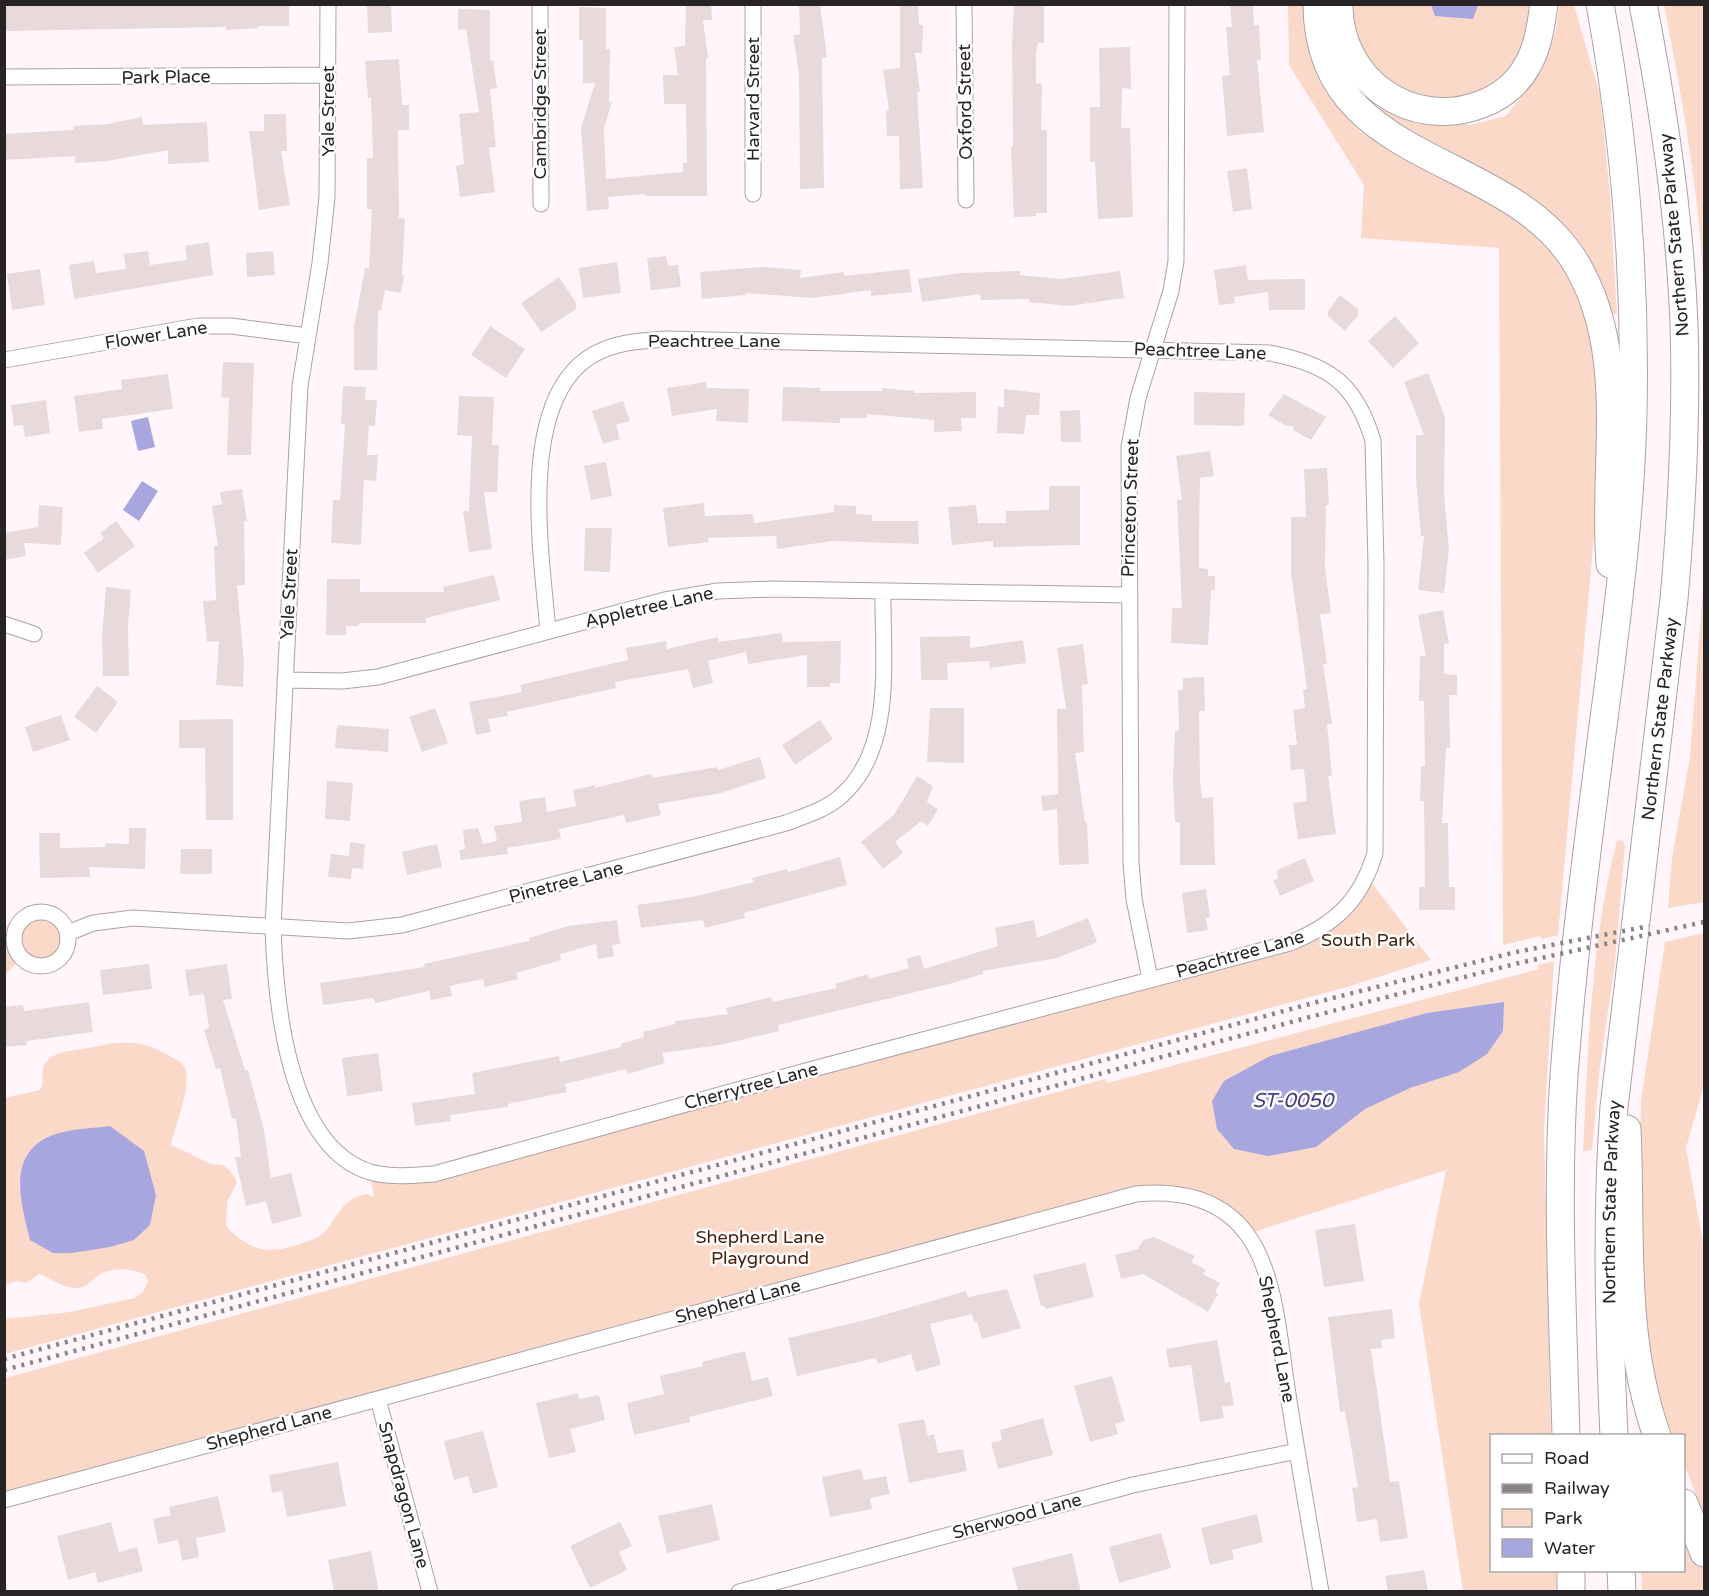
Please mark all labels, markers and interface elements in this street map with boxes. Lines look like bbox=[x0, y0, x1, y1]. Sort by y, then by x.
street label: Cambridge Street bbox=[529, 28, 551, 179]
street label: Harvard Street bbox=[742, 37, 764, 161]
street label: Oxford Street bbox=[953, 44, 977, 160]
street label: Park Place bbox=[121, 65, 211, 89]
street label: Yale Street bbox=[317, 65, 339, 156]
street label: Northern State Parkway bbox=[1654, 132, 1694, 338]
street label: Flower Lane bbox=[103, 316, 209, 354]
street label: Peachtree Lane bbox=[648, 330, 780, 352]
street label: Peachtree Lane bbox=[1133, 338, 1267, 364]
street label: Princeton Street bbox=[1117, 438, 1143, 578]
street label: Yale Street bbox=[276, 548, 302, 640]
street label: Appletree Lane bbox=[583, 582, 715, 632]
street label: Northern State Parkway bbox=[1637, 616, 1683, 822]
street label: Pinetree Lane bbox=[506, 856, 626, 908]
street label: Peachtree Lane bbox=[1173, 925, 1307, 983]
park label: South Park bbox=[1321, 929, 1415, 951]
street label: Cherrytree Lane bbox=[682, 1058, 820, 1114]
water label: ST-0050 bbox=[1253, 1089, 1335, 1113]
street label: Northern State Parkway bbox=[1598, 1099, 1626, 1304]
park label: Shepherd Lane Playground bbox=[696, 1226, 824, 1269]
street label: Shepherd Lane bbox=[673, 1274, 803, 1328]
street label: Shepherd Lane bbox=[1254, 1274, 1300, 1404]
street label: Shepherd Lane bbox=[204, 1401, 334, 1455]
street label: Snapdragon Lane bbox=[374, 1419, 434, 1571]
legend bbox=[1490, 1434, 1685, 1572]
text: Road bbox=[1544, 1447, 1589, 1469]
text: Railway bbox=[1544, 1477, 1610, 1499]
street label: Sherwood Lane bbox=[950, 1488, 1084, 1544]
text: Park bbox=[1544, 1507, 1583, 1529]
text: Water bbox=[1544, 1537, 1595, 1559]

